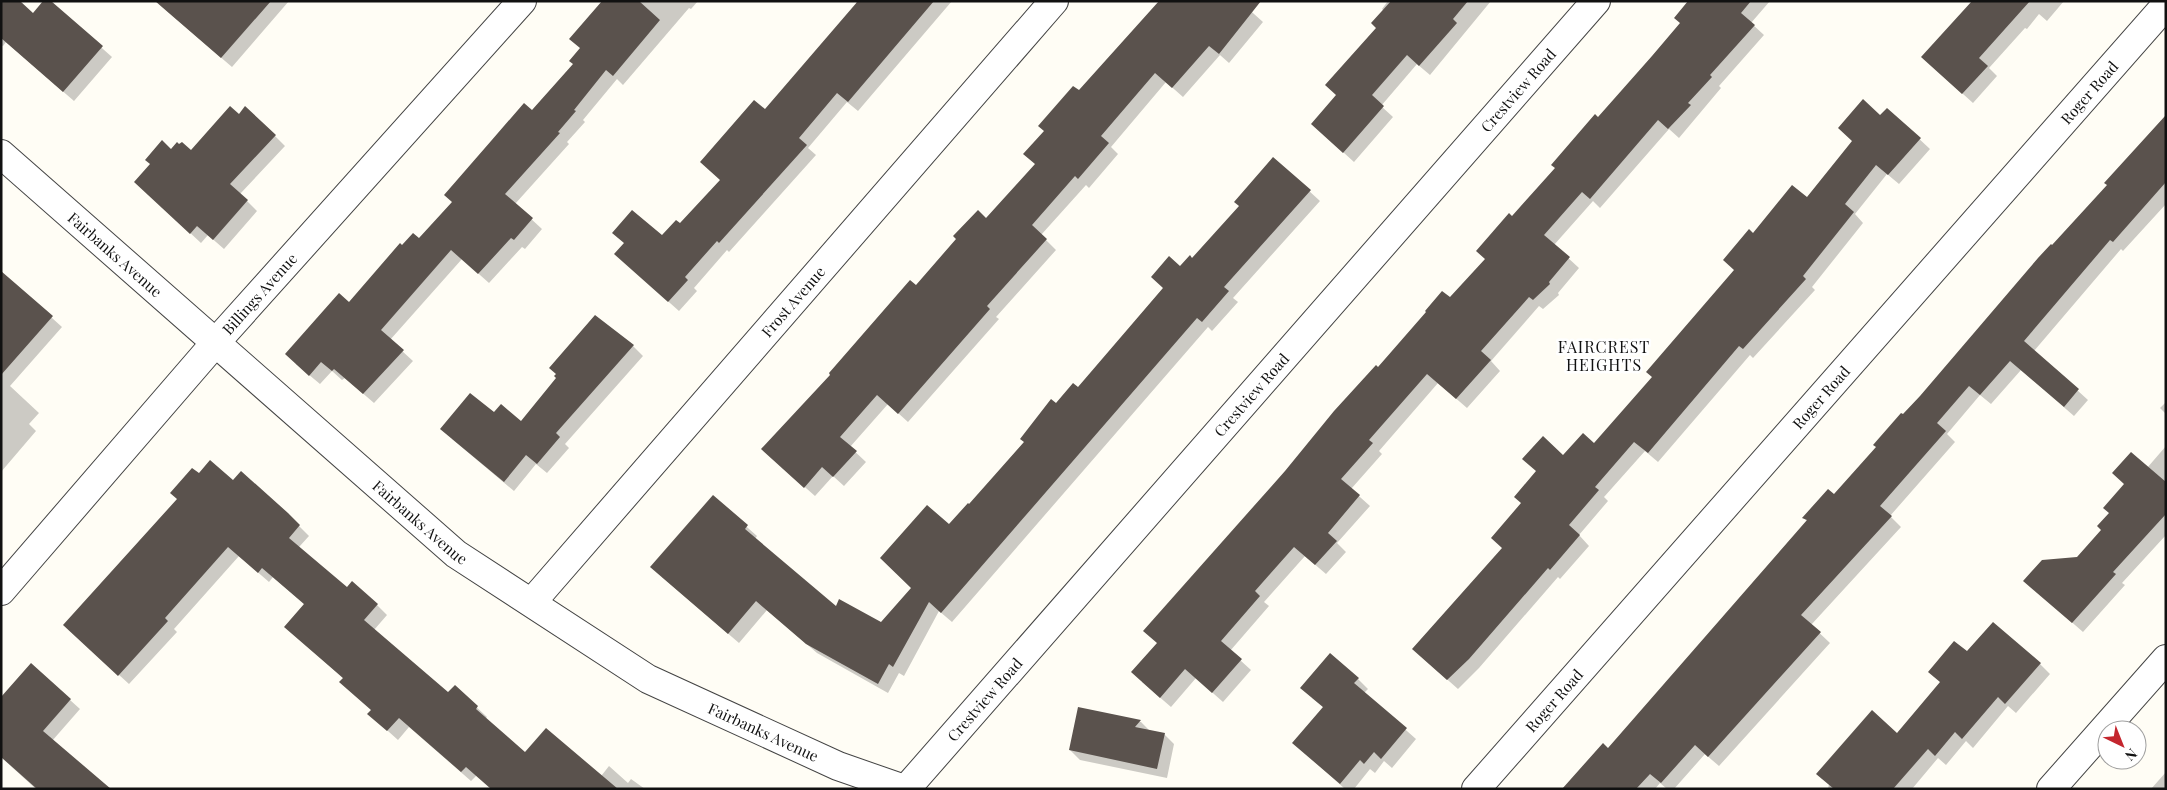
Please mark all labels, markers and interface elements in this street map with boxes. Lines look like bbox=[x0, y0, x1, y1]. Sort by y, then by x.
street label: Crestview Road bbox=[1476, 44, 1560, 136]
street label: Roger Road bbox=[2056, 56, 2122, 128]
street label: Fairbanks Avenue bbox=[64, 207, 167, 301]
street label: Billings Avenue bbox=[218, 249, 301, 339]
street label: Frost Avenue bbox=[757, 262, 829, 341]
district label: FAIRCREST HEIGHTS bbox=[1558, 336, 1650, 375]
street label: Crestview Road bbox=[1209, 349, 1293, 441]
street label: Roger Road bbox=[1788, 361, 1854, 433]
street label: Fairbanks Avenue bbox=[369, 476, 471, 569]
street label: Crestview Road bbox=[942, 653, 1027, 745]
street label: Roger Road bbox=[1521, 664, 1587, 736]
street label: Fairbanks Avenue bbox=[705, 698, 822, 766]
north arrow bbox=[2097, 720, 2147, 770]
text: N bbox=[2121, 744, 2141, 765]

